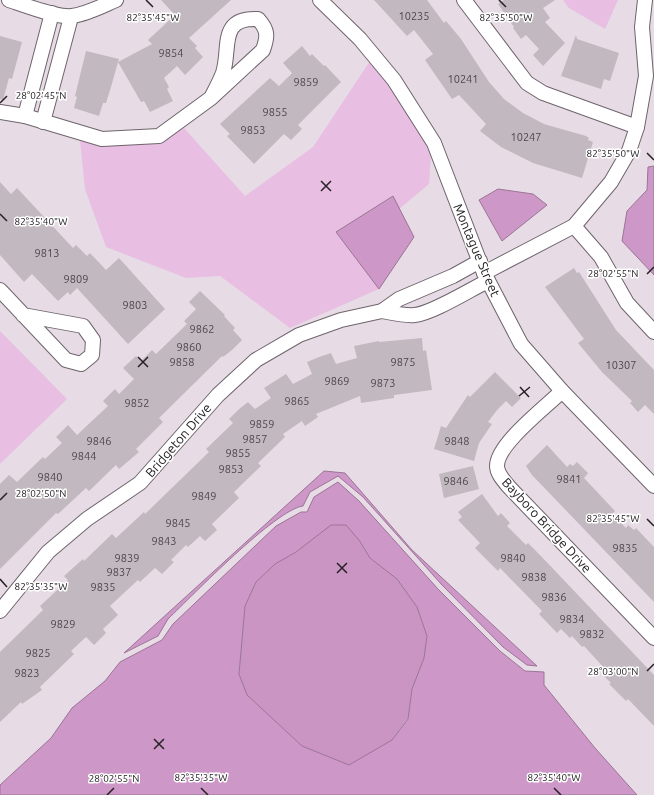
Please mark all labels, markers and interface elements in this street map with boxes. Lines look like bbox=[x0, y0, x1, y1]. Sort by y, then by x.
house number: 10235 bbox=[398, 10, 430, 22]
text: 82°35'45"W bbox=[127, 12, 179, 23]
text: 82°35'50"W bbox=[480, 12, 532, 23]
house number: 9854 bbox=[159, 47, 183, 59]
house number: 10241 bbox=[447, 73, 479, 85]
house number: 9859 bbox=[294, 76, 318, 88]
text: 28°02'45"N bbox=[16, 90, 66, 101]
house number: 9855 bbox=[263, 106, 287, 118]
house number: 9853 bbox=[241, 124, 265, 136]
house number: 10247 bbox=[510, 131, 542, 143]
text: 82°35'50"W bbox=[587, 148, 639, 159]
street label: Montague Street bbox=[451, 201, 503, 299]
text: 82°35'40"W bbox=[15, 216, 67, 227]
house number: 9813 bbox=[35, 247, 59, 259]
text: 28°02'55"N bbox=[588, 268, 638, 279]
house number: 9809 bbox=[64, 273, 88, 285]
house number: 9803 bbox=[123, 299, 147, 311]
house number: 9862 bbox=[190, 323, 214, 335]
house number: 9860 bbox=[177, 341, 201, 353]
house number: 9858 bbox=[170, 356, 194, 368]
house number: 9875 bbox=[391, 356, 415, 368]
house number: 10307 bbox=[605, 359, 637, 371]
house number: 9869 bbox=[325, 375, 349, 387]
house number: 9873 bbox=[371, 377, 395, 389]
house number: 9865 bbox=[285, 395, 309, 407]
house number: 9852 bbox=[125, 397, 149, 409]
street label: Bridgeton Drive bbox=[142, 401, 214, 479]
house number: 9859 bbox=[250, 418, 274, 430]
house number: 9857 bbox=[243, 433, 267, 445]
house number: 9846 bbox=[87, 435, 111, 447]
house number: 9848 bbox=[445, 435, 469, 447]
house number: 9855 bbox=[226, 447, 250, 459]
house number: 9844 bbox=[72, 450, 96, 462]
house number: 9853 bbox=[219, 463, 243, 475]
house number: 9840 bbox=[38, 471, 62, 483]
house number: 9841 bbox=[557, 473, 581, 485]
house number: 9846 bbox=[444, 475, 468, 487]
street label: Bayboro Bridge Drive bbox=[500, 475, 594, 575]
text: 28°02'50"N bbox=[16, 488, 66, 499]
house number: 9849 bbox=[192, 490, 216, 502]
text: 82°35'45"W bbox=[587, 513, 639, 524]
house number: 9845 bbox=[166, 517, 190, 529]
house number: 9843 bbox=[152, 535, 176, 547]
house number: 9835 bbox=[613, 542, 637, 554]
house number: 9839 bbox=[115, 552, 139, 564]
house number: 9840 bbox=[501, 552, 525, 564]
house number: 9837 bbox=[107, 566, 131, 578]
house number: 9838 bbox=[522, 571, 546, 583]
text: 82°35'35"W bbox=[15, 581, 67, 592]
house number: 9835 bbox=[91, 581, 115, 593]
house number: 9836 bbox=[542, 591, 566, 603]
house number: 9834 bbox=[560, 613, 584, 625]
house number: 9829 bbox=[51, 618, 75, 630]
house number: 9832 bbox=[580, 628, 604, 640]
house number: 9825 bbox=[26, 647, 50, 659]
text: 28°03'00"N bbox=[588, 666, 638, 677]
house number: 9823 bbox=[15, 667, 39, 679]
text: 82°35'35"W bbox=[175, 772, 227, 783]
text: 82°35'40"W bbox=[528, 772, 580, 783]
text: 28°02'55"N bbox=[89, 773, 139, 784]

